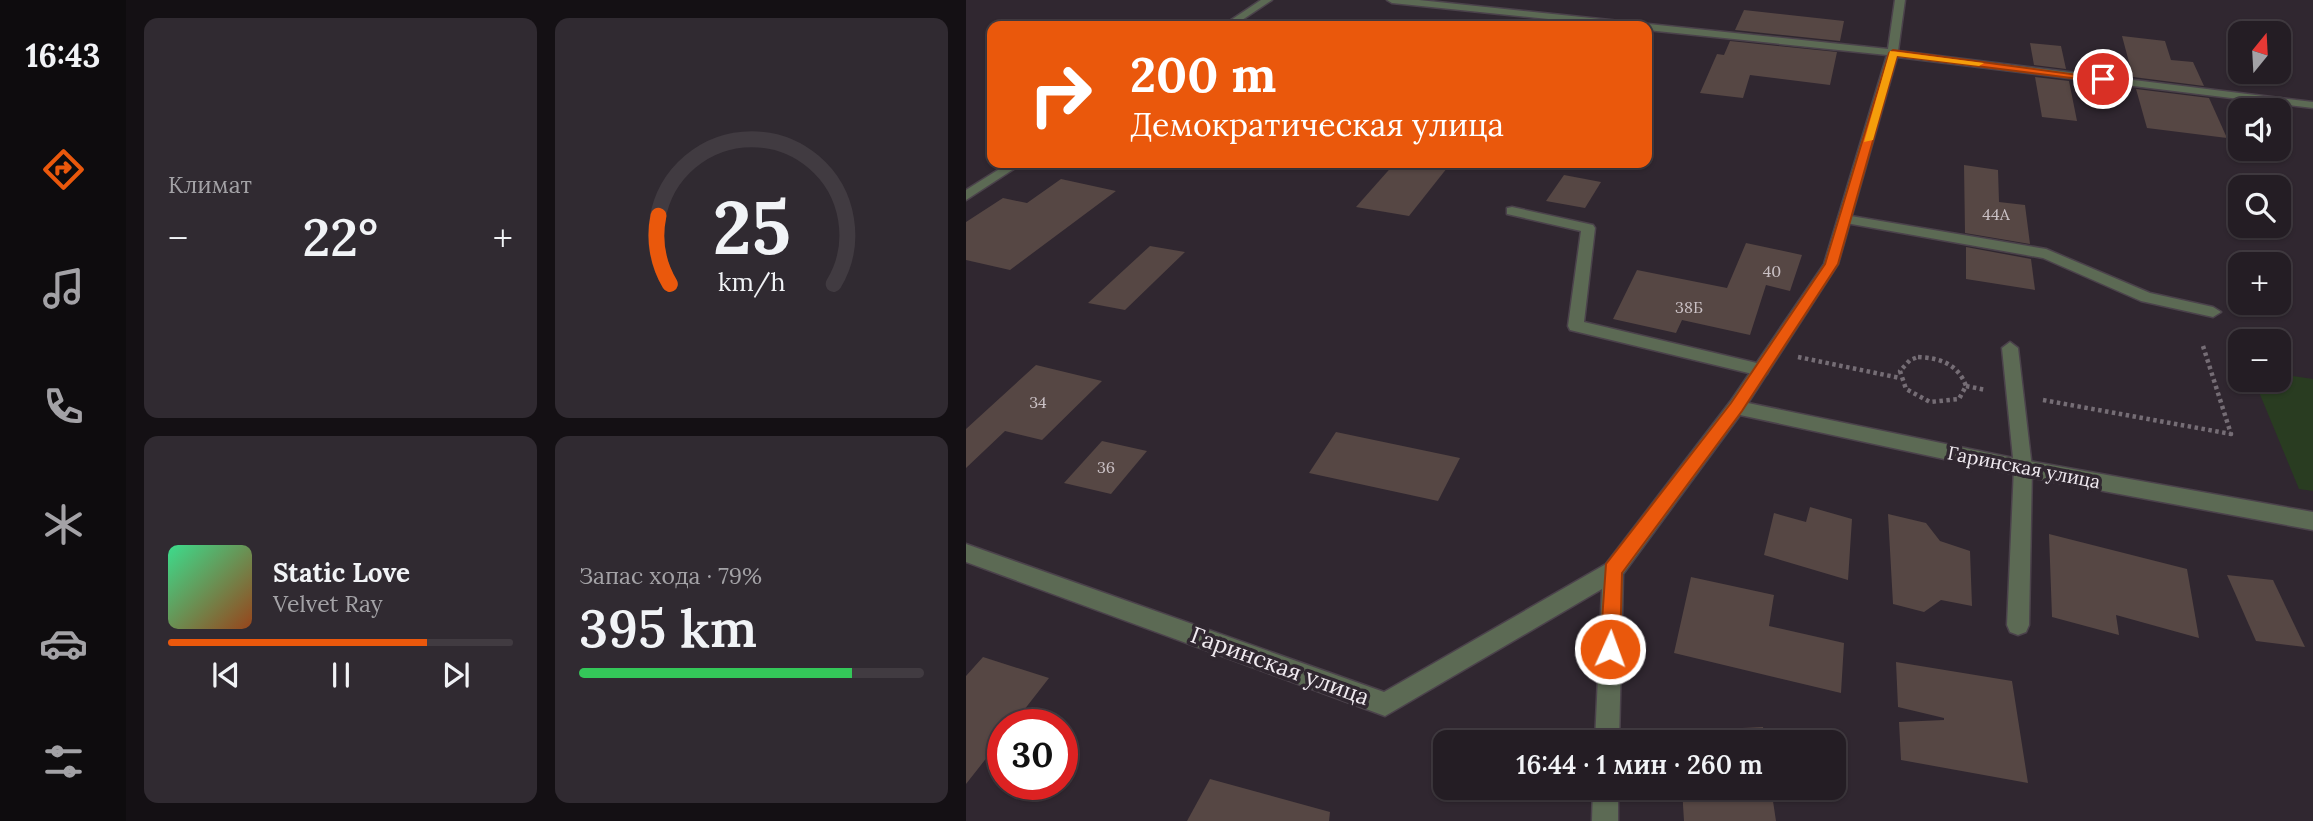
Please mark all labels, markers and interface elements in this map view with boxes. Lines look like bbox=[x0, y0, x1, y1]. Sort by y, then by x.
north arrow bbox=[2228, 21, 2291, 84]
map controls bbox=[2228, 21, 2291, 392]
text: 16:43 bbox=[26, 35, 100, 76]
text: 200 m bbox=[1130, 43, 1276, 105]
icon: right bbox=[1015, 49, 1106, 140]
pin bbox=[2073, 49, 2133, 109]
icon: arrive bbox=[2084, 60, 2122, 98]
button: sound bbox=[2228, 98, 2291, 161]
text: Демократическая улица bbox=[1130, 104, 1504, 145]
icon: directions bbox=[39, 145, 88, 194]
text: Климат bbox=[168, 170, 252, 199]
button: search bbox=[2228, 175, 2291, 238]
text: 25 bbox=[712, 181, 791, 274]
text: 22° bbox=[303, 204, 378, 270]
house number: 44А bbox=[1982, 204, 2011, 224]
text: − bbox=[168, 214, 188, 262]
text: + bbox=[493, 214, 513, 262]
button: + bbox=[2228, 252, 2291, 315]
house number: 40 bbox=[1763, 261, 1781, 281]
icon: music bbox=[39, 264, 88, 313]
text: km/h bbox=[718, 266, 785, 298]
house number: 38Б bbox=[1675, 297, 1703, 317]
button: − bbox=[2228, 329, 2291, 392]
icon: phone bbox=[39, 382, 88, 431]
house number: 34 bbox=[1029, 392, 1047, 412]
street label: Гаринская улица bbox=[1945, 440, 2103, 494]
house number: 36 bbox=[1097, 457, 1115, 477]
icon: climate bbox=[39, 500, 88, 549]
text: Static Love bbox=[273, 556, 410, 589]
text: Запас хода · 79% bbox=[579, 561, 762, 590]
text: Velvet Ray bbox=[273, 589, 383, 618]
text: 395 km bbox=[579, 595, 757, 661]
position arrow bbox=[1573, 612, 1647, 686]
icon: car bbox=[39, 619, 88, 668]
street label: Гаринская улица bbox=[1187, 620, 1374, 711]
icon: previous bbox=[207, 656, 245, 694]
icon: pause bbox=[322, 656, 360, 694]
icon: next bbox=[437, 656, 475, 694]
speed limit sign: 30 bbox=[987, 709, 1078, 800]
icon: filters bbox=[39, 737, 88, 786]
text: 16:44 · 1 мин · 260 m bbox=[1516, 748, 1763, 781]

